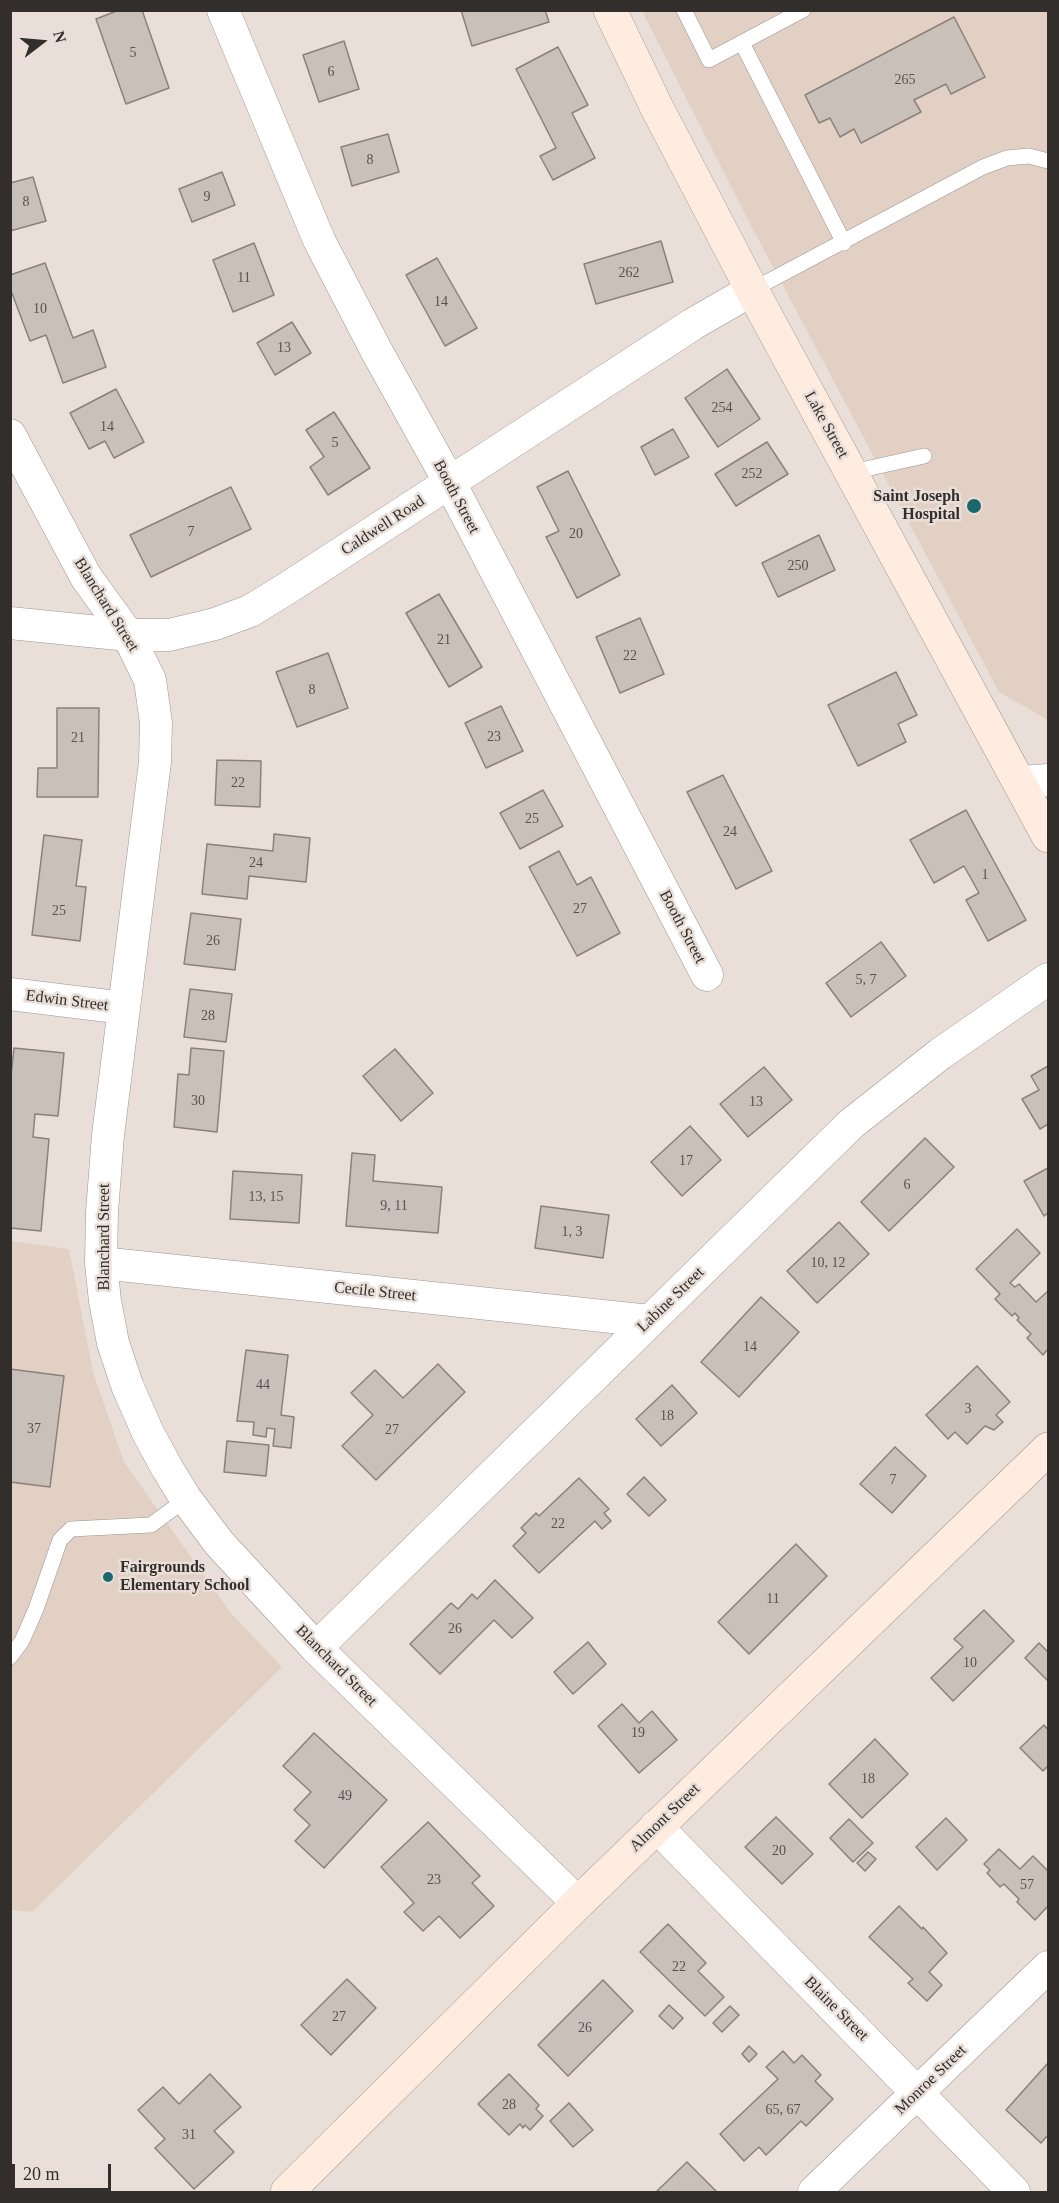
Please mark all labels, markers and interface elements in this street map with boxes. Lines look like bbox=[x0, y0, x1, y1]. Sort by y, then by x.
north arrow bbox=[12, 12, 72, 72]
text: N bbox=[50, 29, 70, 45]
house number: 5 bbox=[130, 45, 136, 61]
house number: 6 bbox=[328, 64, 334, 80]
house number: 265 bbox=[894, 72, 916, 88]
house number: 8 bbox=[366, 152, 374, 168]
house number: 9 bbox=[204, 189, 210, 205]
house number: 8 bbox=[22, 194, 29, 210]
house number: 262 bbox=[618, 265, 640, 281]
house number: 11 bbox=[237, 270, 251, 286]
house number: 14 bbox=[434, 294, 448, 310]
house number: 10 bbox=[33, 301, 47, 317]
house number: 13 bbox=[277, 340, 291, 356]
street label: Lake Street bbox=[800, 388, 852, 462]
house number: 254 bbox=[712, 400, 732, 416]
house number: 14 bbox=[100, 419, 114, 435]
house number: 5 bbox=[332, 435, 338, 451]
street label: Booth Street bbox=[429, 457, 483, 537]
house number: 252 bbox=[742, 466, 762, 482]
place label: Saint Joseph Hospital bbox=[873, 487, 960, 525]
street label: Caldwell Road bbox=[338, 492, 428, 560]
marker: Saint Joseph Hospital bbox=[965, 497, 983, 515]
house number: 7 bbox=[188, 524, 194, 540]
house number: 20 bbox=[569, 526, 583, 542]
street label: Blanchard Street bbox=[69, 555, 143, 655]
house number: 250 bbox=[788, 558, 808, 574]
house number: 21 bbox=[437, 632, 451, 648]
house number: 22 bbox=[623, 648, 637, 664]
house number: 8 bbox=[308, 682, 316, 698]
house number: 23 bbox=[487, 729, 501, 745]
house number: 21 bbox=[71, 730, 85, 746]
house number: 22 bbox=[231, 775, 245, 791]
house number: 25 bbox=[525, 811, 539, 827]
house number: 24 bbox=[723, 824, 737, 840]
house number: 24 bbox=[249, 855, 263, 871]
house number: 1 bbox=[981, 867, 988, 883]
street label: Booth Street bbox=[655, 887, 709, 967]
house number: 27 bbox=[573, 901, 587, 917]
house number: 25 bbox=[52, 903, 66, 919]
house number: 26 bbox=[206, 933, 220, 949]
house number: 5, 7 bbox=[856, 972, 876, 988]
street label: Edwin Street bbox=[25, 986, 109, 1016]
house number: 28 bbox=[201, 1008, 215, 1024]
house number: 30 bbox=[191, 1093, 205, 1109]
house number: 13 bbox=[749, 1094, 763, 1110]
house number: 17 bbox=[679, 1153, 693, 1169]
house number: 6 bbox=[903, 1177, 910, 1193]
street label: Blanchard Street bbox=[95, 1183, 115, 1291]
house number: 13, 15 bbox=[249, 1189, 284, 1205]
house number: 9, 11 bbox=[380, 1198, 408, 1214]
house number: 1, 3 bbox=[562, 1224, 582, 1240]
house number: 10, 12 bbox=[810, 1255, 846, 1271]
street label: Labine Street bbox=[633, 1263, 709, 1337]
street label: Cecile Street bbox=[333, 1278, 417, 1306]
house number: 14 bbox=[743, 1339, 757, 1355]
house number: 44 bbox=[256, 1377, 270, 1393]
house number: 3 bbox=[964, 1401, 972, 1417]
house number: 18 bbox=[660, 1408, 674, 1424]
house number: 37 bbox=[27, 1421, 41, 1437]
house number: 27 bbox=[385, 1422, 399, 1438]
house number: 7 bbox=[890, 1472, 897, 1488]
house number: 22 bbox=[551, 1516, 565, 1532]
place label: Fairgrounds Elementary School bbox=[120, 1558, 249, 1596]
marker: Fairgrounds Elementary School bbox=[101, 1570, 115, 1584]
house number: 11 bbox=[766, 1591, 780, 1607]
street label: Blanchard Street bbox=[291, 1621, 381, 1711]
house number: 26 bbox=[448, 1621, 462, 1637]
house number: 10 bbox=[963, 1655, 977, 1671]
house number: 19 bbox=[631, 1725, 645, 1741]
house number: 18 bbox=[861, 1771, 875, 1787]
street label: Almont Street bbox=[626, 1780, 704, 1856]
house number: 49 bbox=[338, 1788, 352, 1804]
house number: 20 bbox=[772, 1843, 786, 1859]
house number: 23 bbox=[427, 1872, 441, 1888]
house number: 57 bbox=[1020, 1877, 1034, 1893]
house number: 22 bbox=[672, 1959, 686, 1975]
street label: Blaine Street bbox=[800, 1973, 872, 2045]
house number: 27 bbox=[332, 2009, 346, 2025]
house number: 26 bbox=[578, 2020, 592, 2036]
street label: Monroe Street bbox=[891, 2041, 971, 2119]
house number: 28 bbox=[502, 2097, 516, 2113]
house number: 65, 67 bbox=[766, 2102, 800, 2118]
house number: 31 bbox=[182, 2127, 196, 2143]
scale bar bbox=[15, 2152, 114, 2190]
text: 20 m bbox=[23, 2164, 60, 2184]

